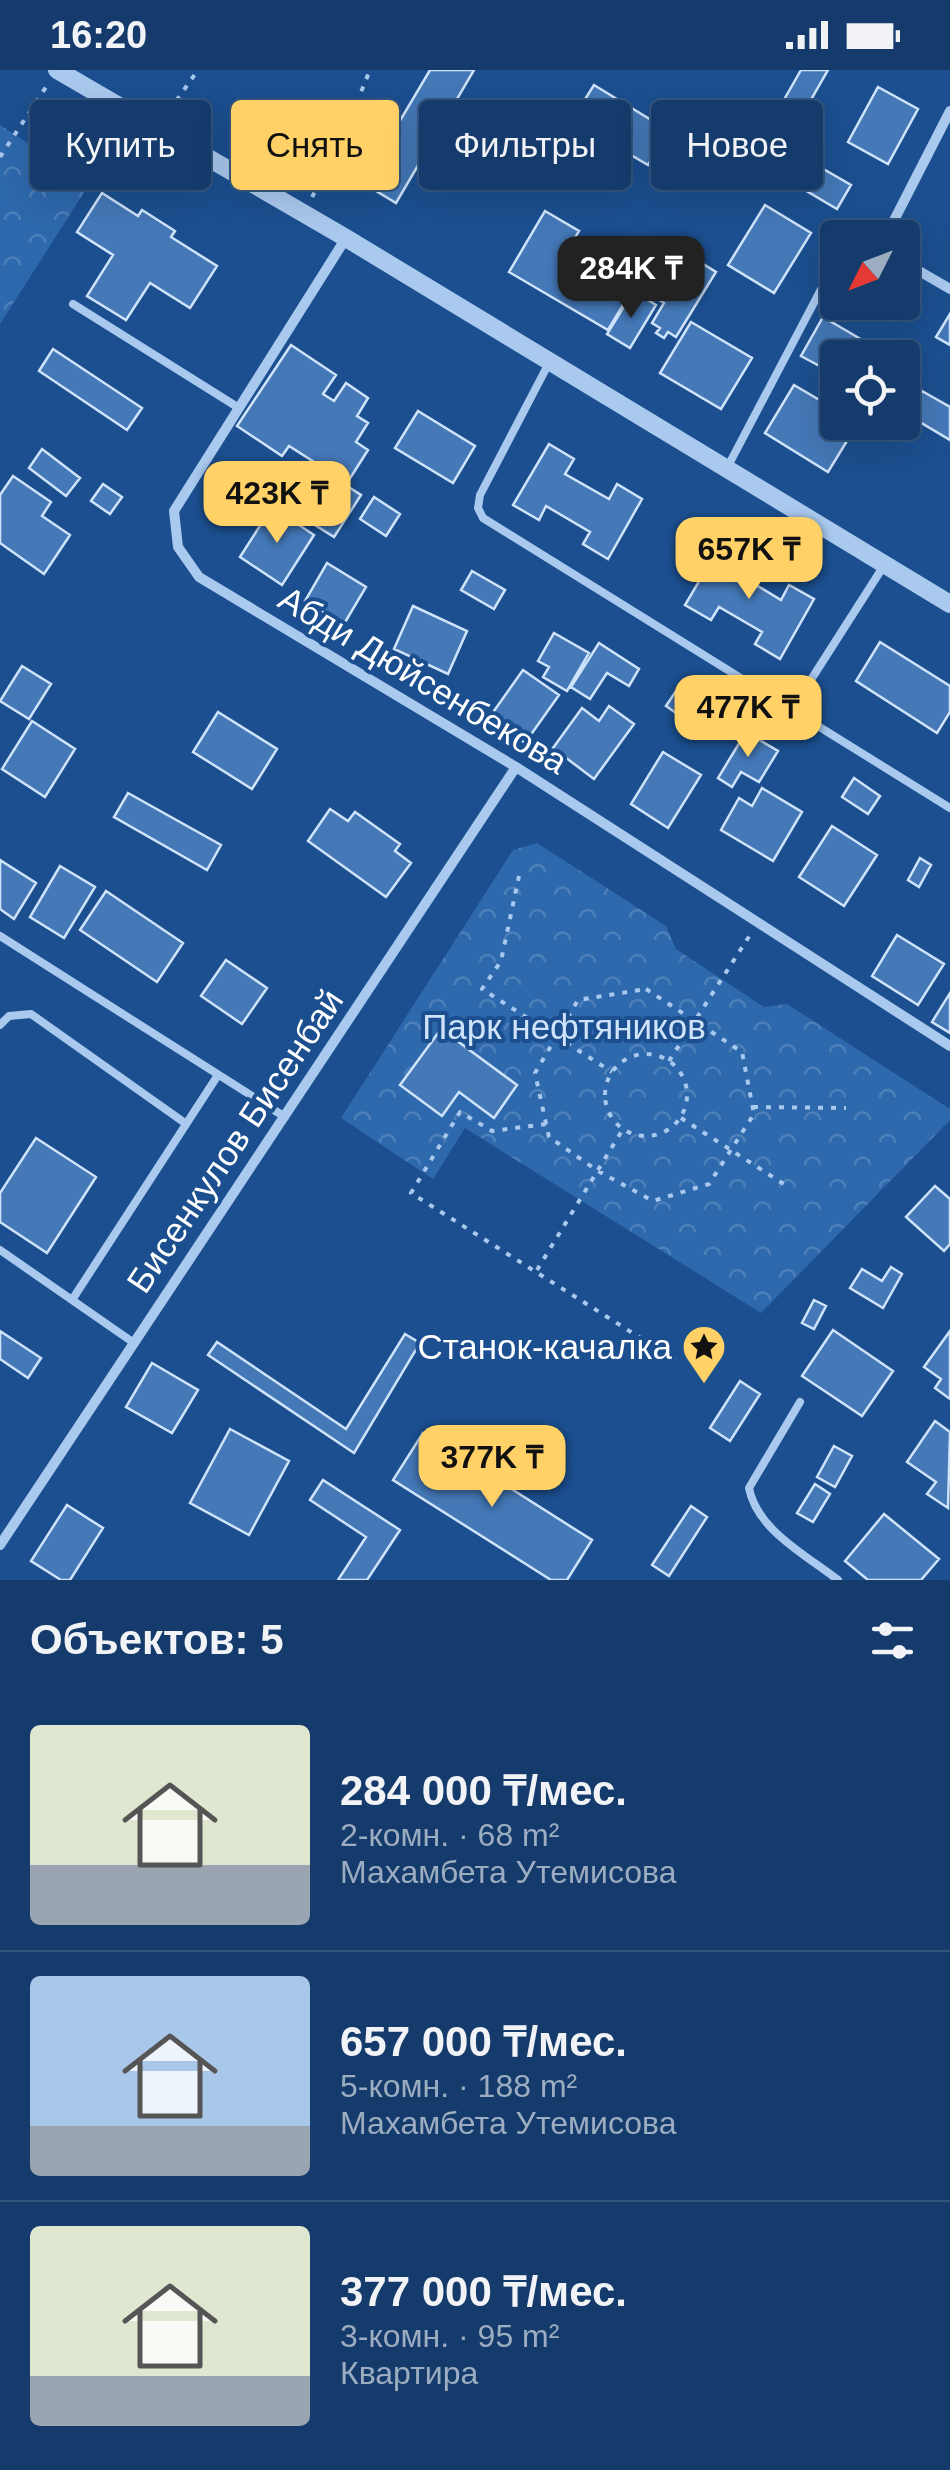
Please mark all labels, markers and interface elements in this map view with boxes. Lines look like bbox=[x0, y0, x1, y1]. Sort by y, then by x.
text: 16:20 bbox=[50, 14, 147, 56]
chip: Купить bbox=[30, 100, 211, 190]
chip: Снять bbox=[231, 100, 399, 190]
chip: Фильтры bbox=[419, 100, 631, 190]
chip: Новое bbox=[651, 100, 823, 190]
north arrow bbox=[820, 220, 920, 320]
map controls bbox=[820, 220, 920, 440]
pin: 284K ₸ bbox=[550, 236, 712, 321]
text: 284K ₸ bbox=[580, 250, 682, 286]
button: locate bbox=[820, 340, 920, 440]
pin: 423K ₸ bbox=[196, 461, 358, 546]
text: 423K ₸ bbox=[226, 475, 328, 511]
pin: 657K ₸ bbox=[668, 517, 830, 602]
text: 657K ₸ bbox=[698, 531, 800, 567]
street label: Абди Дюйсенбекова bbox=[272, 578, 575, 781]
pin: 477K ₸ bbox=[667, 675, 829, 760]
text: 477K ₸ bbox=[697, 689, 799, 725]
street label: Бисенкулов Бисенбай bbox=[119, 982, 351, 1300]
park label: Парк нефтяников bbox=[422, 1007, 706, 1046]
place icon: Станок-качалка bbox=[681, 1324, 727, 1385]
place label: Станок-качалка bbox=[417, 1327, 673, 1366]
pin: 377K ₸ bbox=[411, 1425, 573, 1510]
text: 377K ₸ bbox=[441, 1439, 543, 1475]
icon: filters bbox=[865, 1613, 920, 1668]
text: Объектов: 5 bbox=[30, 1616, 284, 1663]
icon: home bbox=[110, 1765, 230, 1885]
text: 284 000 ₸/мес. bbox=[340, 1767, 627, 1814]
text: 2-комн. · 68 m² bbox=[340, 1817, 559, 1853]
text: Махамбета Утемисова bbox=[340, 1854, 676, 1890]
icon: home bbox=[110, 2016, 230, 2136]
text: 657 000 ₸/мес. bbox=[340, 2018, 627, 2065]
text: 5-комн. · 188 m² bbox=[340, 2068, 577, 2104]
text: Махамбета Утемисова bbox=[340, 2105, 676, 2141]
icon: home bbox=[110, 2266, 230, 2386]
text: 377 000 ₸/мес. bbox=[340, 2268, 627, 2315]
text: 3-комн. · 95 m² bbox=[340, 2318, 559, 2354]
text: Квартира bbox=[340, 2355, 478, 2391]

